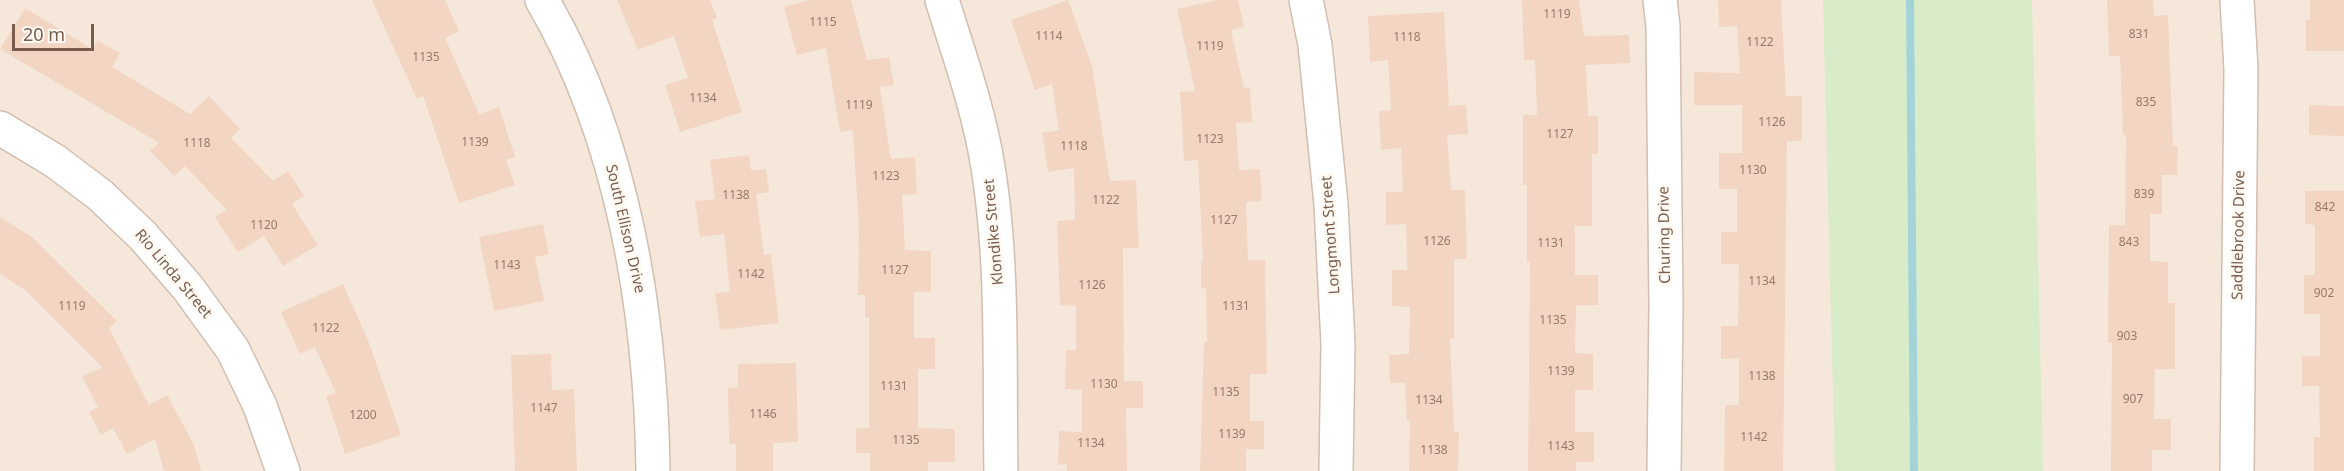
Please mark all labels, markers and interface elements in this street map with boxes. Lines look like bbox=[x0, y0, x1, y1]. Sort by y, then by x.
house number: 1119 bbox=[1543, 8, 1571, 22]
scale bar bbox=[15, 12, 98, 50]
house number: 1115 bbox=[809, 16, 837, 30]
text: 20 m bbox=[23, 22, 65, 46]
house number: 831 bbox=[2129, 28, 2149, 42]
house number: 1114 bbox=[1035, 30, 1063, 44]
house number: 1118 bbox=[1393, 31, 1421, 45]
house number: 1122 bbox=[1746, 36, 1774, 50]
house number: 1119 bbox=[1196, 40, 1224, 54]
house number: 1135 bbox=[412, 51, 440, 65]
house number: 1134 bbox=[689, 92, 717, 106]
house number: 835 bbox=[2136, 96, 2156, 110]
house number: 1119 bbox=[845, 99, 873, 113]
house number: 1126 bbox=[1758, 116, 1786, 130]
house number: 1127 bbox=[1546, 128, 1574, 142]
house number: 1123 bbox=[1196, 133, 1224, 147]
house number: 1139 bbox=[461, 136, 489, 150]
house number: 1118 bbox=[183, 137, 211, 151]
house number: 1118 bbox=[1060, 140, 1088, 154]
street label: South Ellison Drive bbox=[601, 163, 649, 295]
house number: 1130 bbox=[1739, 164, 1767, 178]
house number: 1123 bbox=[872, 170, 900, 184]
street label: Saddlebrook Drive bbox=[2229, 170, 2249, 300]
street label: Longmont Street bbox=[1318, 175, 1344, 295]
street label: Klondike Street bbox=[980, 178, 1008, 286]
street label: Churing Drive bbox=[1655, 186, 1675, 284]
house number: 839 bbox=[2134, 188, 2154, 202]
house number: 1138 bbox=[722, 189, 750, 203]
house number: 1122 bbox=[1092, 194, 1120, 208]
house number: 842 bbox=[2315, 201, 2335, 215]
house number: 1127 bbox=[1210, 214, 1238, 228]
house number: 1120 bbox=[250, 219, 278, 233]
street label: Rio Linda Street bbox=[131, 226, 215, 322]
house number: 1126 bbox=[1423, 235, 1451, 249]
house number: 843 bbox=[2119, 236, 2139, 250]
house number: 1131 bbox=[1537, 237, 1565, 251]
house number: 1143 bbox=[493, 259, 521, 273]
house number: 1127 bbox=[881, 264, 909, 278]
house number: 1142 bbox=[737, 268, 765, 282]
house number: 1134 bbox=[1748, 275, 1776, 289]
house number: 1126 bbox=[1078, 279, 1106, 293]
house number: 902 bbox=[2314, 287, 2334, 301]
house number: 1119 bbox=[58, 300, 86, 314]
house number: 1131 bbox=[1222, 300, 1250, 314]
house number: 1135 bbox=[1539, 314, 1567, 328]
house number: 1122 bbox=[312, 322, 340, 336]
house number: 903 bbox=[2117, 330, 2137, 344]
house number: 1139 bbox=[1547, 365, 1575, 379]
house number: 1138 bbox=[1748, 370, 1776, 384]
house number: 1130 bbox=[1090, 378, 1118, 392]
house number: 1131 bbox=[880, 380, 908, 394]
house number: 1135 bbox=[1212, 386, 1240, 400]
house number: 907 bbox=[2123, 393, 2143, 407]
house number: 1134 bbox=[1415, 394, 1443, 408]
house number: 1147 bbox=[530, 402, 558, 416]
house number: 1146 bbox=[749, 408, 777, 422]
house number: 1200 bbox=[349, 409, 377, 423]
house number: 1139 bbox=[1218, 428, 1246, 442]
house number: 1142 bbox=[1740, 431, 1768, 445]
house number: 1135 bbox=[892, 434, 920, 448]
house number: 1134 bbox=[1077, 437, 1105, 451]
house number: 1143 bbox=[1547, 440, 1575, 454]
house number: 1138 bbox=[1420, 444, 1448, 458]

